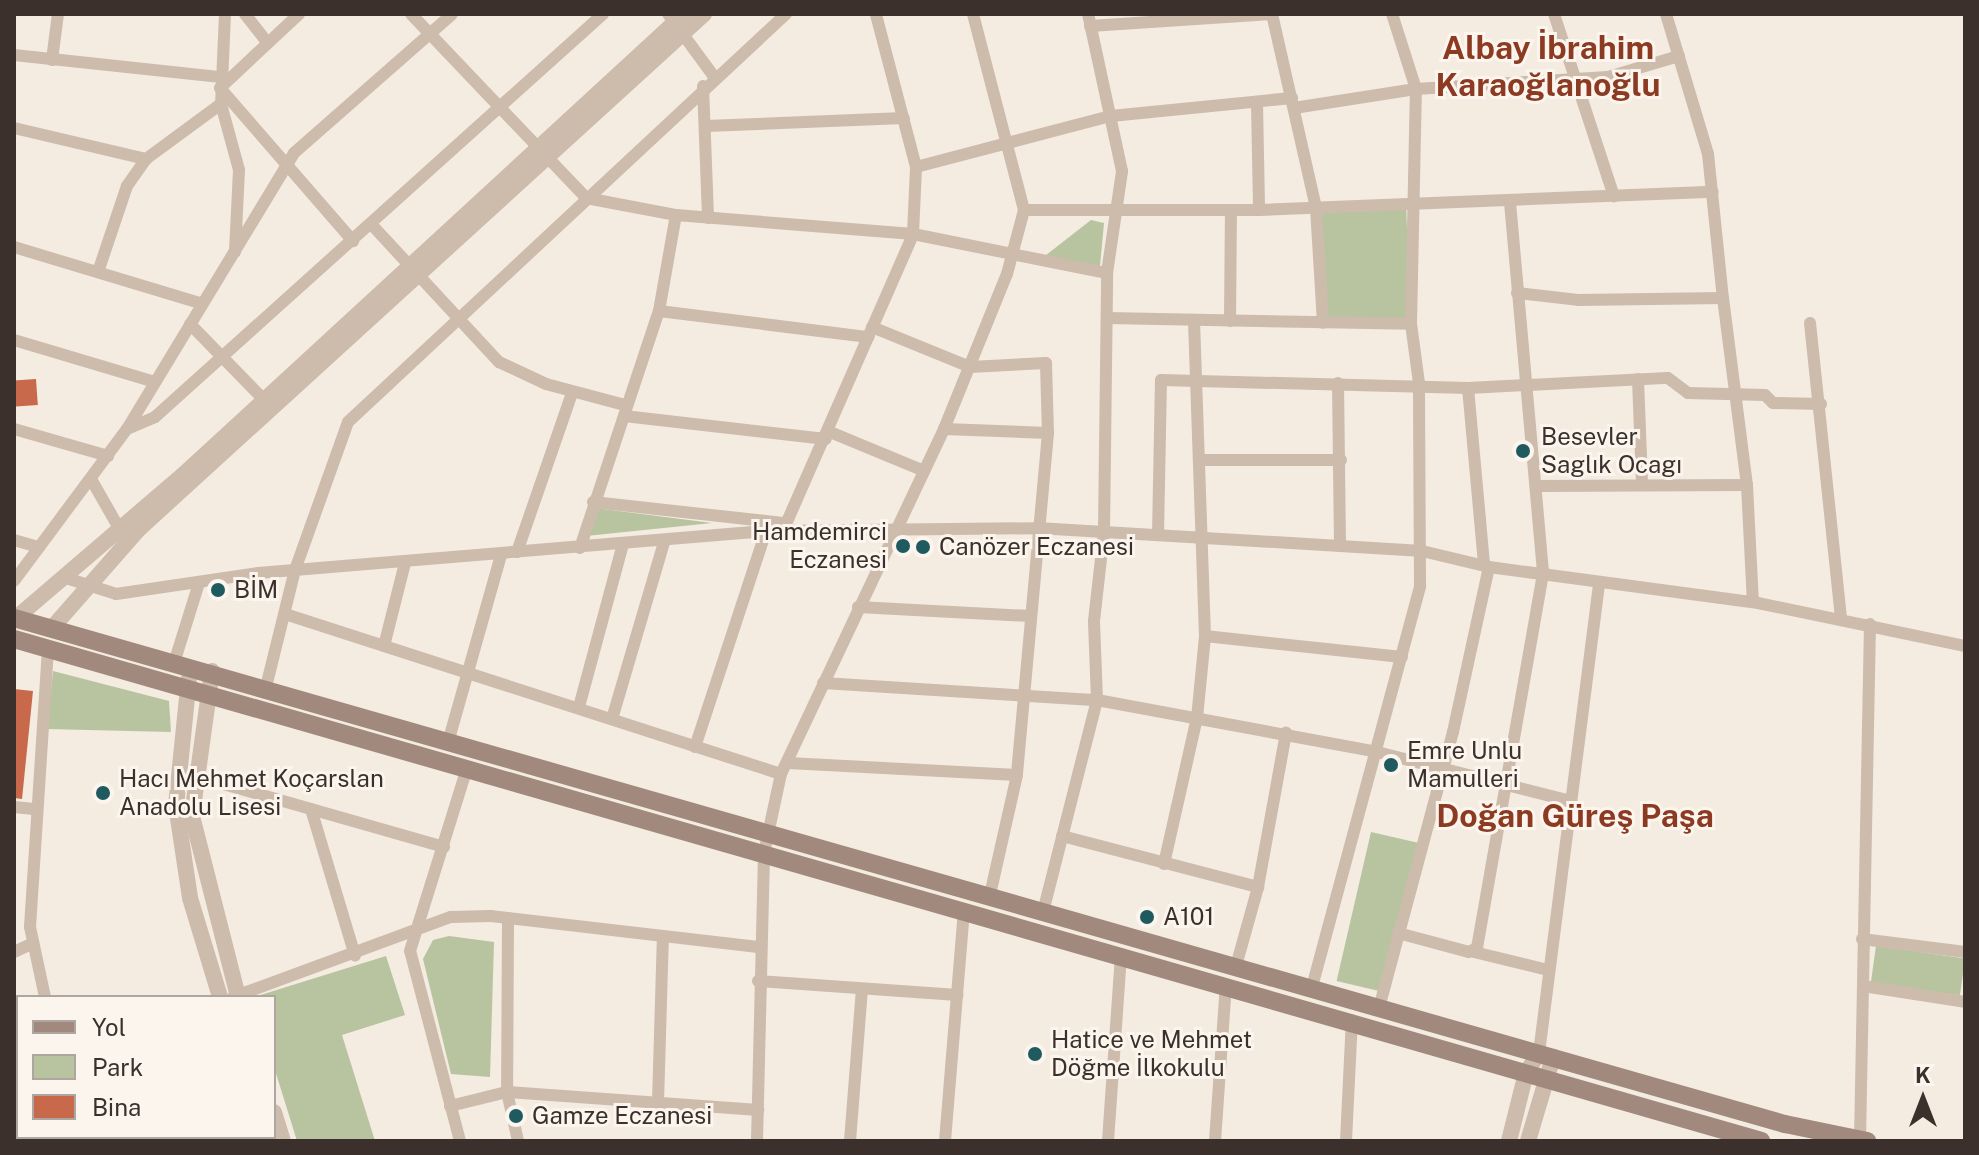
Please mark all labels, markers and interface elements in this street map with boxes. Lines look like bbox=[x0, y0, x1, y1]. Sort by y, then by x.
district label: Albay İbrahim Karaoğlanoğlu bbox=[1435, 30, 1661, 105]
place label: Besevler Saglık Ocagı bbox=[1541, 423, 1682, 479]
marker: Besevler Saglık Ocagı bbox=[1512, 440, 1534, 462]
place label: Hamdemirci Eczanesi bbox=[752, 518, 887, 574]
place label: Canözer Eczanesi bbox=[939, 533, 1134, 561]
marker: Hamdemirci Eczanesi bbox=[894, 537, 912, 555]
marker: Canözer Eczanesi bbox=[914, 538, 932, 556]
place label: BİM bbox=[234, 576, 278, 604]
marker: BİM bbox=[209, 581, 227, 599]
place label: Emre Unlu Mamulleri bbox=[1407, 737, 1522, 793]
marker: Emre Unlu Mamulleri bbox=[1382, 756, 1400, 774]
place label: Hacı Mehmet Koçarslan Anadolu Lisesi bbox=[119, 765, 384, 821]
marker: Hacı Mehmet Koçarslan Anadolu Lisesi bbox=[94, 784, 112, 802]
district label: Doğan Güreş Paşa bbox=[1436, 797, 1714, 835]
place label: A101 bbox=[1163, 903, 1214, 931]
marker: A101 bbox=[1138, 908, 1156, 926]
legend bbox=[16, 995, 276, 1139]
text: Yol bbox=[92, 1013, 126, 1041]
place label: Hatice ve Mehmet Döğme İlkokulu bbox=[1051, 1026, 1253, 1082]
marker: Hatice ve Mehmet Döğme İlkokulu bbox=[1026, 1045, 1044, 1063]
text: Park bbox=[92, 1053, 143, 1081]
north arrow bbox=[1883, 1059, 1963, 1139]
text: K bbox=[1915, 1062, 1931, 1088]
text: Bina bbox=[92, 1093, 141, 1121]
place label: Gamze Eczanesi bbox=[532, 1102, 712, 1130]
marker: Gamze Eczanesi bbox=[507, 1107, 525, 1125]

